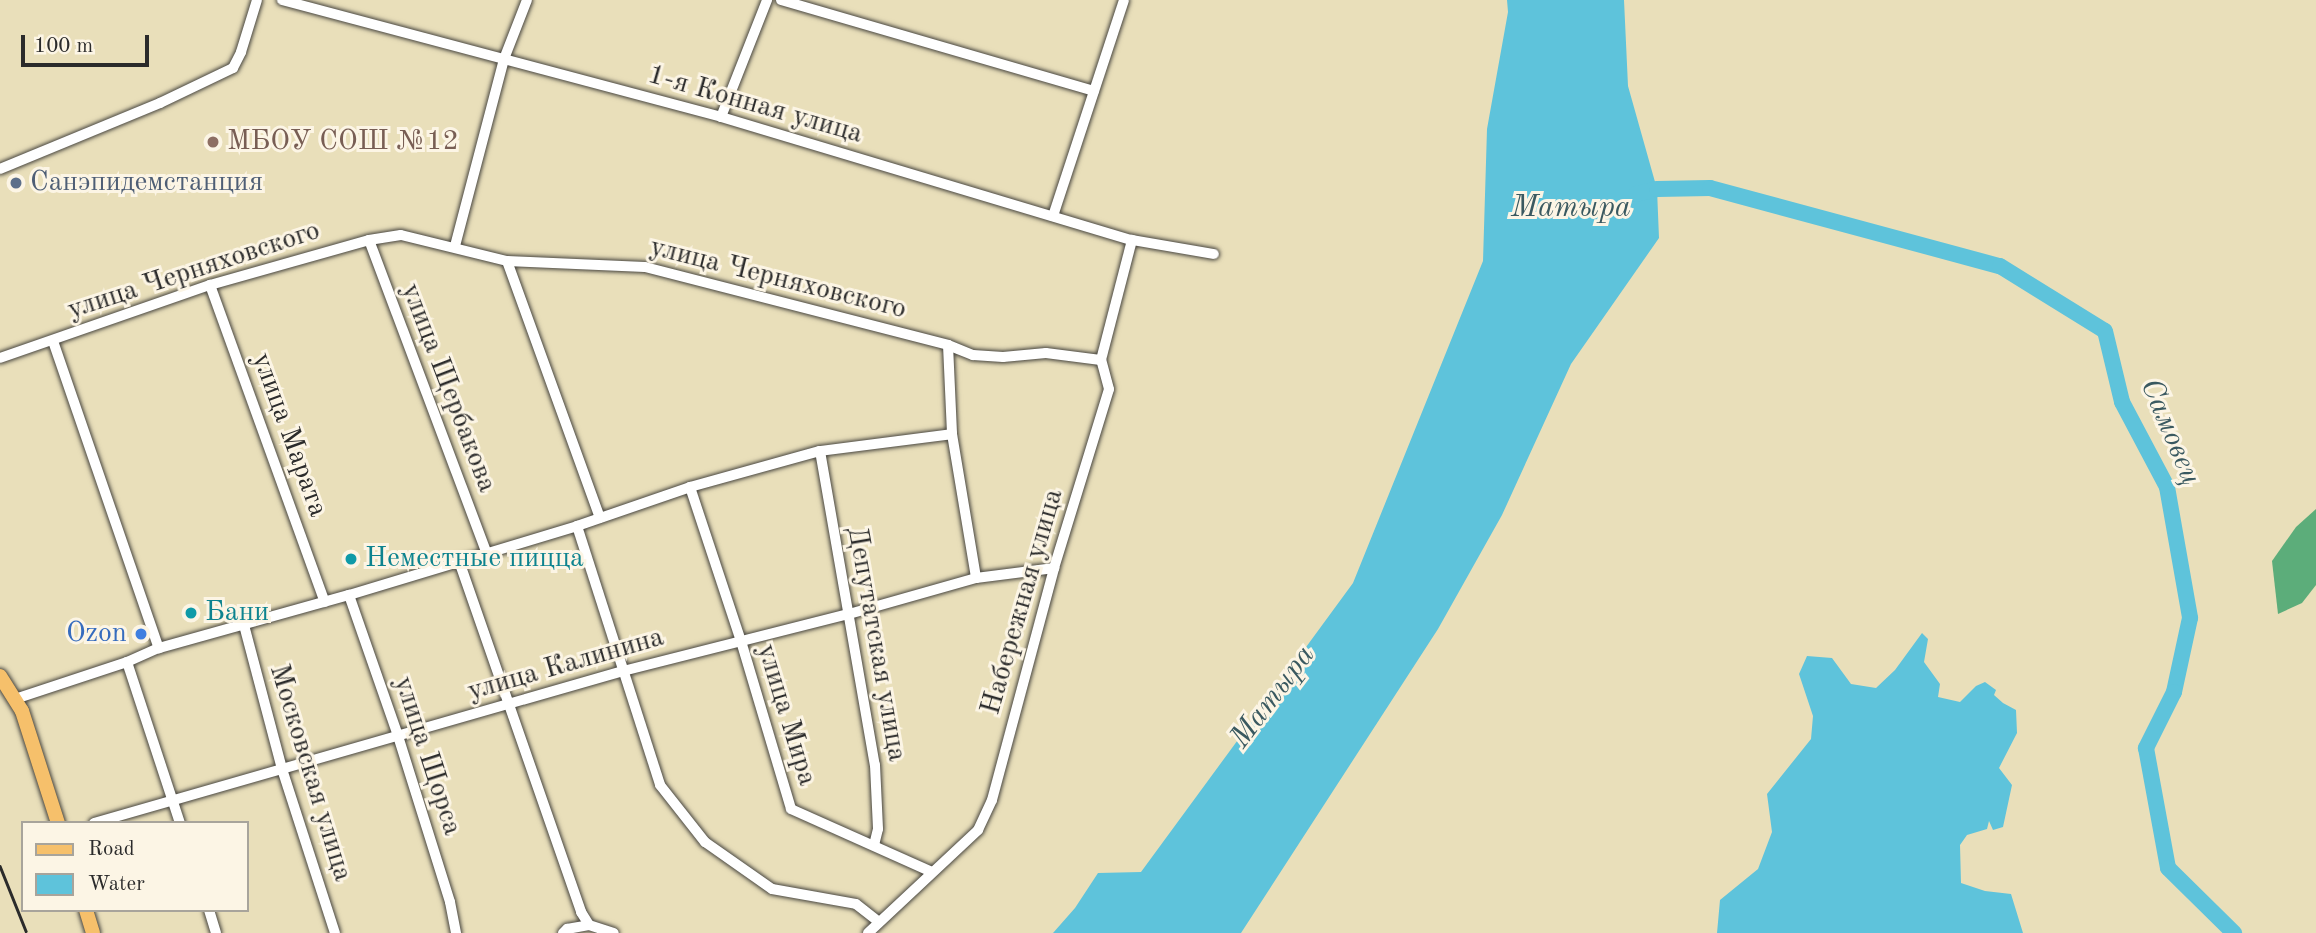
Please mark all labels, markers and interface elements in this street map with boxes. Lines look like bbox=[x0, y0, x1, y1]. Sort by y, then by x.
scale bar bbox=[24, 21, 152, 65]
text: 100 m bbox=[34, 36, 93, 57]
street label: 1-я Конная улица bbox=[644, 58, 866, 152]
place label: МБОУ СОШ №12 bbox=[227, 125, 459, 159]
marker: МБОУ СОШ №12 bbox=[205, 134, 221, 150]
place label: Санэпидемстанция bbox=[30, 166, 263, 200]
marker: Санэпидемстанция bbox=[8, 175, 24, 191]
water label: Матыра bbox=[1511, 190, 1631, 226]
street label: улица Черняховского bbox=[64, 214, 324, 328]
street label: улица Черняховского bbox=[646, 231, 910, 327]
street label: улица Щербакова bbox=[393, 279, 503, 497]
street label: улица Марата bbox=[244, 348, 334, 522]
water label: Самовец bbox=[2131, 373, 2209, 491]
street label: Набережная улица bbox=[975, 485, 1071, 719]
street label: Депутатская улица bbox=[839, 524, 913, 764]
place label: Неместные пицца bbox=[365, 542, 584, 576]
marker: Неместные пицца bbox=[343, 551, 359, 567]
place label: Бани bbox=[205, 596, 269, 630]
marker: Бани bbox=[183, 605, 199, 621]
place label: Ozon bbox=[66, 617, 127, 651]
street label: улица Калинина bbox=[464, 621, 668, 709]
marker: Ozon bbox=[133, 626, 149, 642]
water label: Матыра bbox=[1223, 638, 1323, 756]
street label: улица Мира bbox=[749, 640, 823, 790]
street label: Московская улица bbox=[261, 660, 359, 886]
street label: улица Щорса bbox=[386, 672, 468, 840]
legend bbox=[21, 821, 248, 912]
text: Road bbox=[88, 839, 135, 860]
text: Water bbox=[88, 874, 145, 895]

